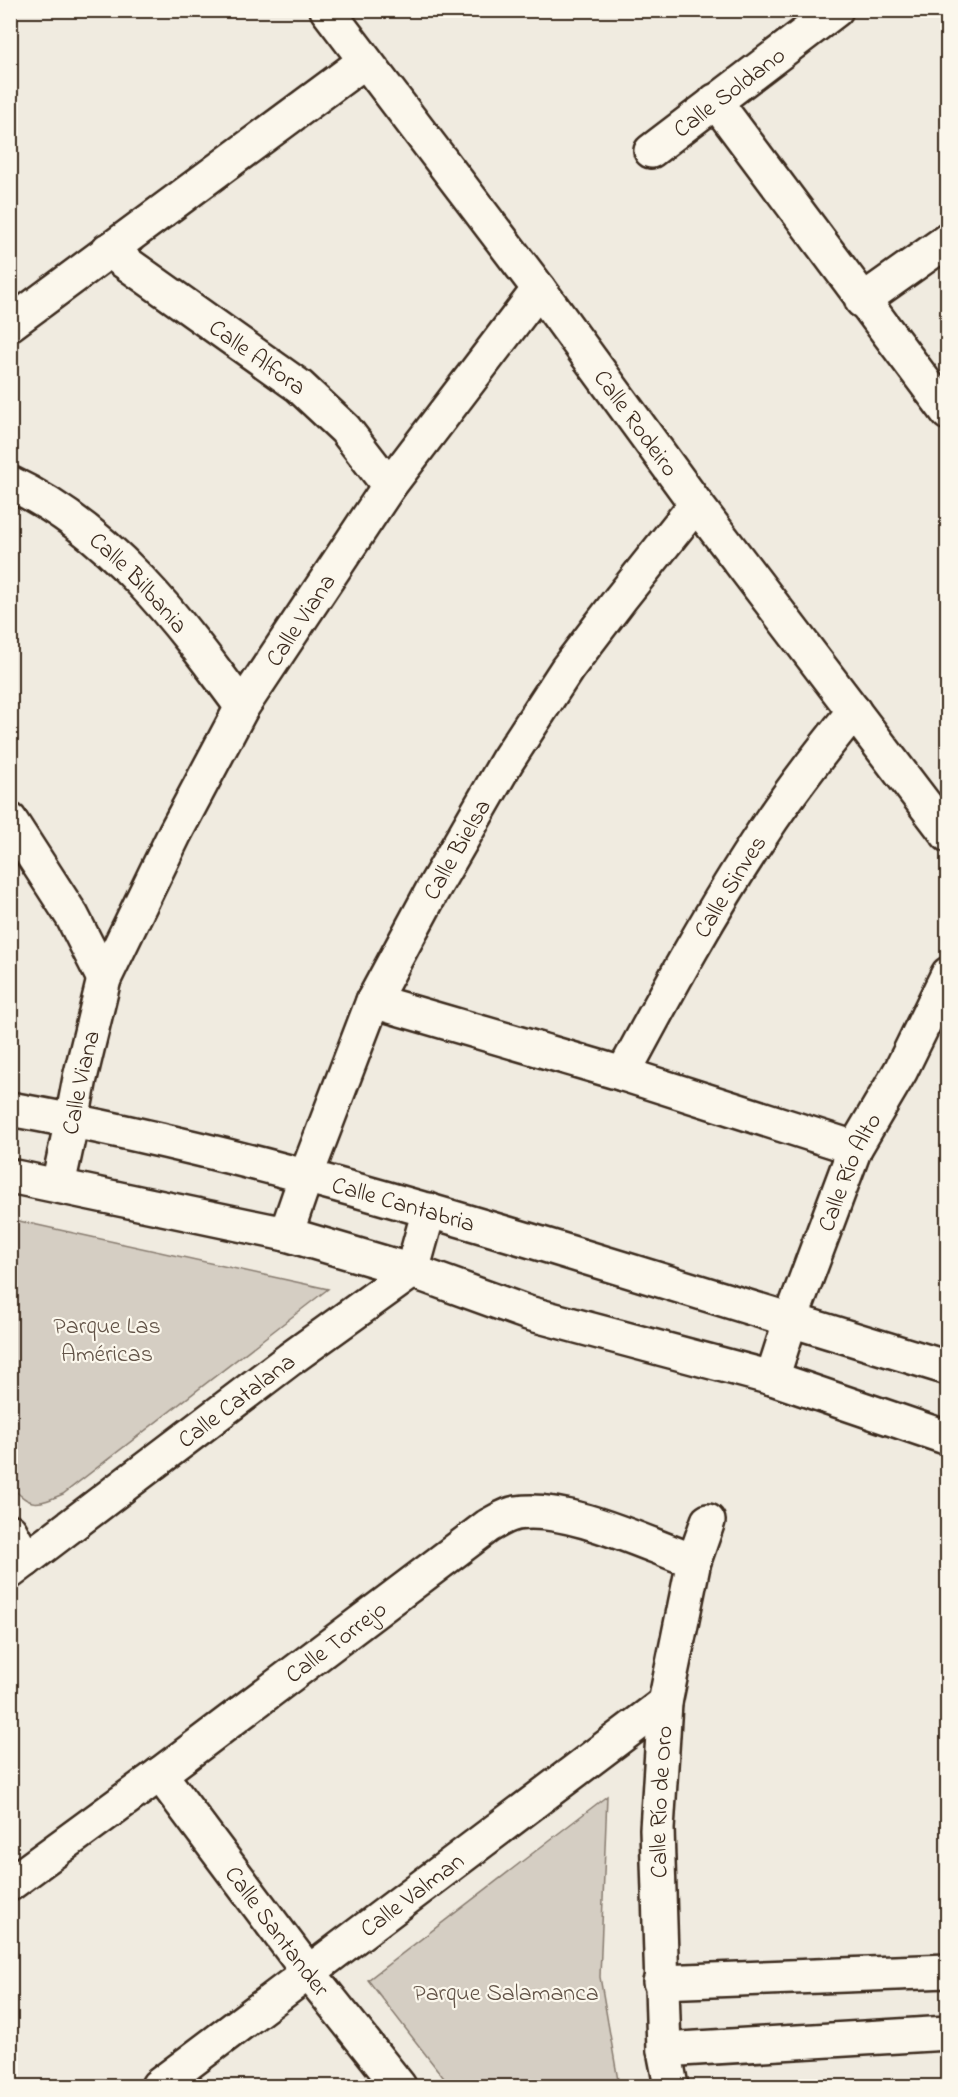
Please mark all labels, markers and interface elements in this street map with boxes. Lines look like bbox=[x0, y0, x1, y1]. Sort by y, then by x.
street label: Calle Soldano bbox=[667, 39, 794, 148]
street label: Calle Alfora bbox=[200, 312, 312, 406]
street label: Calle Rodeiro bbox=[584, 363, 686, 485]
street label: Calle Bilbania bbox=[80, 525, 195, 642]
street label: Calle Viana bbox=[258, 567, 346, 675]
street label: Calle Bielsa bbox=[415, 793, 501, 907]
street label: Calle Sinves bbox=[686, 829, 777, 946]
street label: Calle Viana bbox=[54, 1027, 111, 1138]
street label: Calle Río Alto bbox=[810, 1107, 892, 1237]
street label: Calle Cantabria bbox=[327, 1169, 479, 1243]
park label: Parque Las Américas bbox=[53, 1310, 161, 1373]
street label: Calle Catalana bbox=[171, 1346, 304, 1458]
street label: Calle Torrejo bbox=[279, 1593, 395, 1693]
street label: Calle Río de Oro bbox=[642, 1724, 684, 1879]
street label: Calle Valman bbox=[354, 1845, 473, 1947]
street label: Calle Santander bbox=[215, 1860, 337, 2006]
park label: Parque Salamanca bbox=[413, 1977, 599, 2012]

